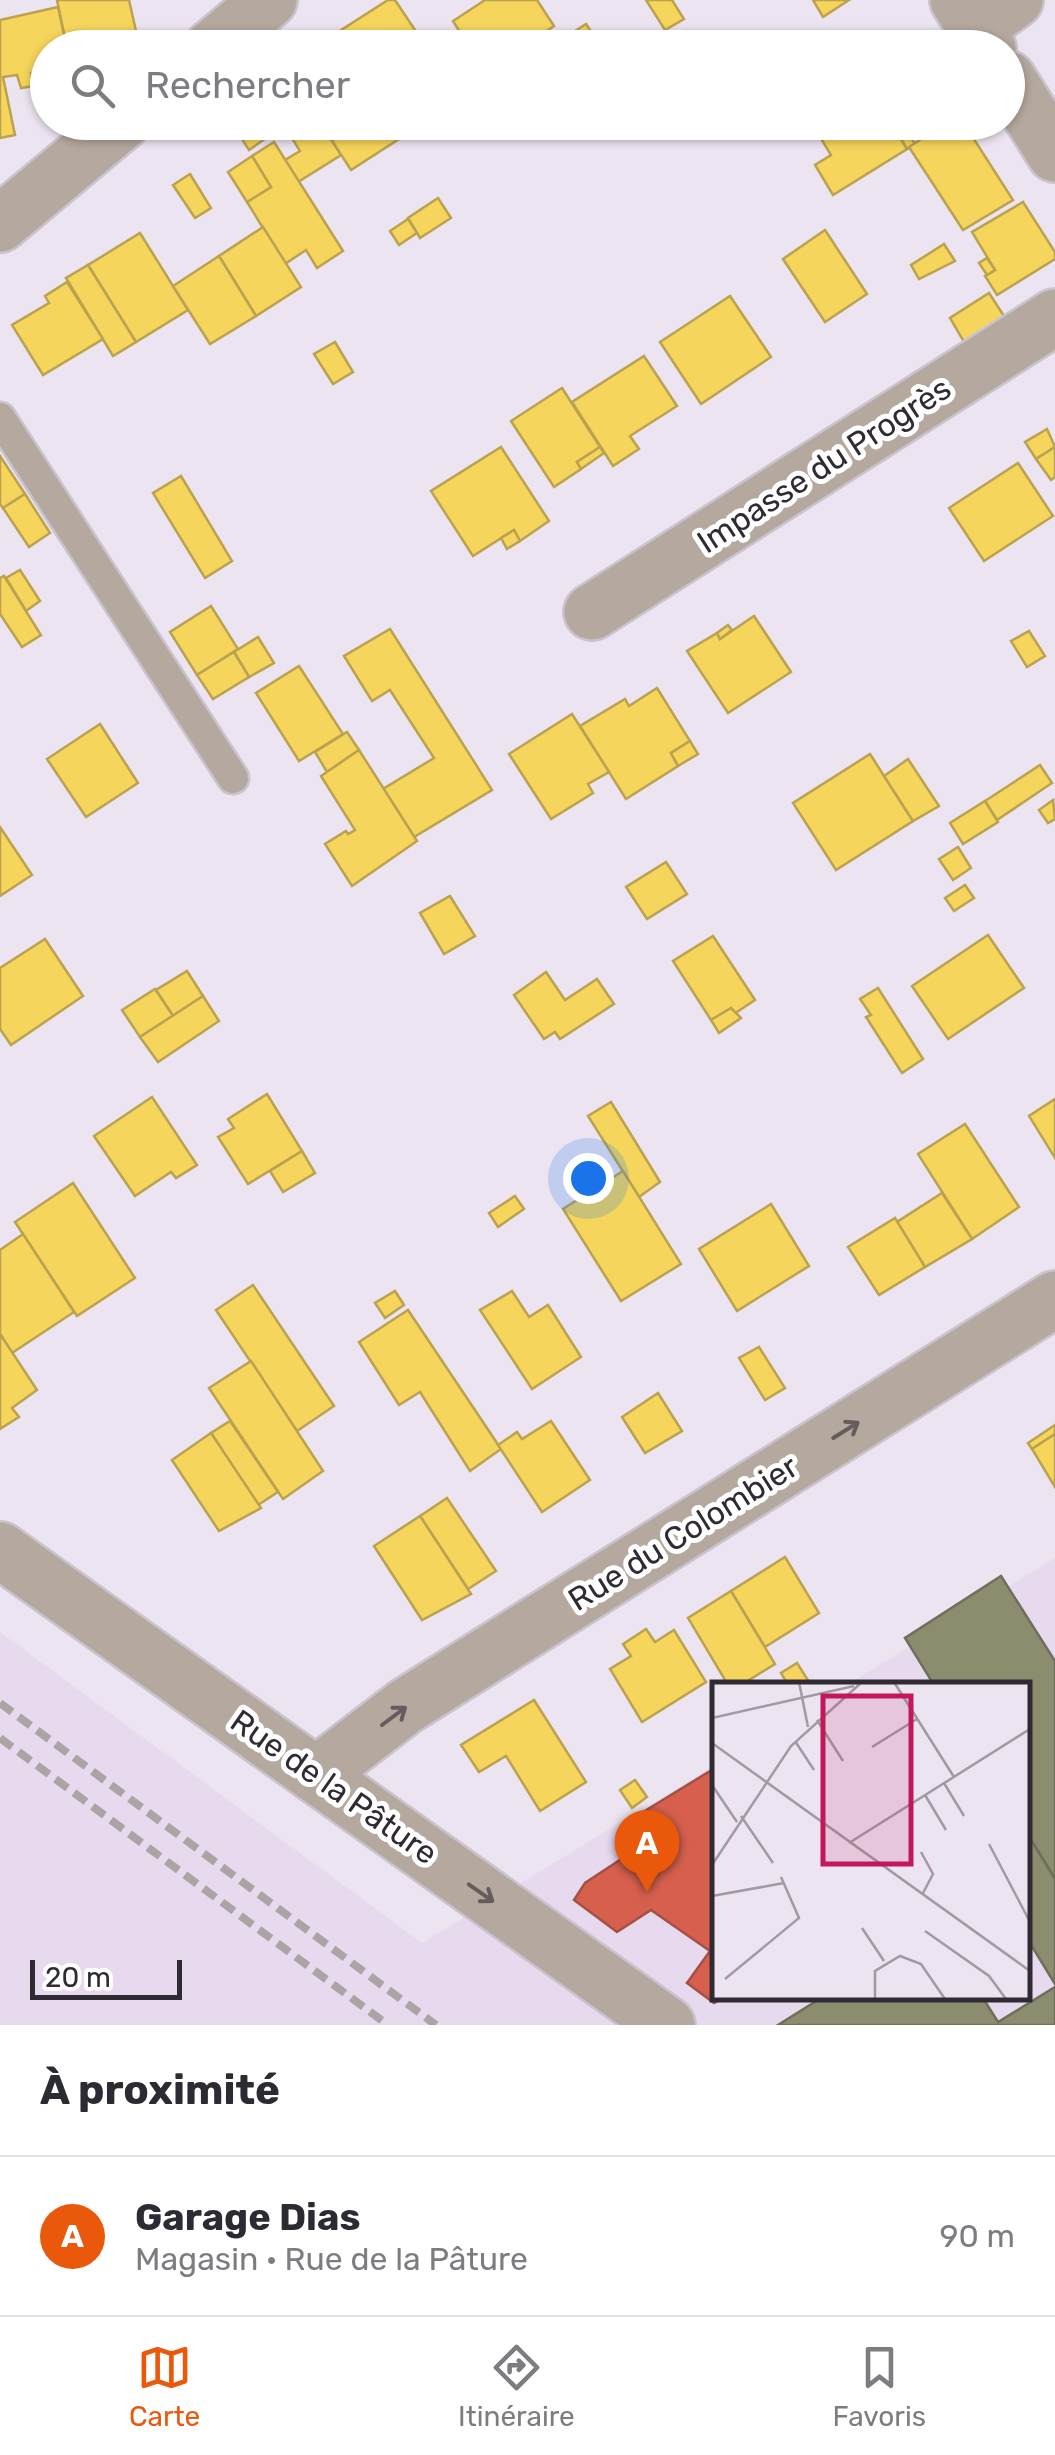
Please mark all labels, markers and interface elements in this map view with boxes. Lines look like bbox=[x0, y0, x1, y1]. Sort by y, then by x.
search box bbox=[30, 30, 1025, 140]
icon: search bbox=[65, 58, 120, 113]
text: Rechercher bbox=[145, 62, 350, 108]
street label: Impasse du Progrès bbox=[690, 369, 958, 561]
your location bbox=[563, 1153, 614, 1204]
one-way arrow bbox=[831, 1420, 860, 1441]
street label: Rue du Colombier bbox=[561, 1447, 805, 1619]
inset map bbox=[712, 1682, 1030, 2000]
street label: Rue de la Pâture bbox=[223, 1702, 445, 1872]
one-way arrow bbox=[380, 1706, 407, 1727]
pin: A bbox=[614, 1810, 680, 1892]
one-way arrow bbox=[467, 1882, 494, 1903]
scale bar bbox=[30, 1955, 182, 2000]
text: 20 m bbox=[45, 1961, 111, 1994]
text: À proximité bbox=[40, 2065, 280, 2115]
text: Garage Dias bbox=[135, 2194, 360, 2240]
text: A bbox=[61, 2217, 84, 2255]
text: 90 m bbox=[939, 2217, 1015, 2255]
text: Magasin · Rue de la Pâture bbox=[135, 2240, 528, 2278]
tab: Carte bbox=[129, 2340, 200, 2433]
tab: Itinéraire bbox=[458, 2340, 575, 2433]
tab: Favoris bbox=[833, 2340, 926, 2433]

